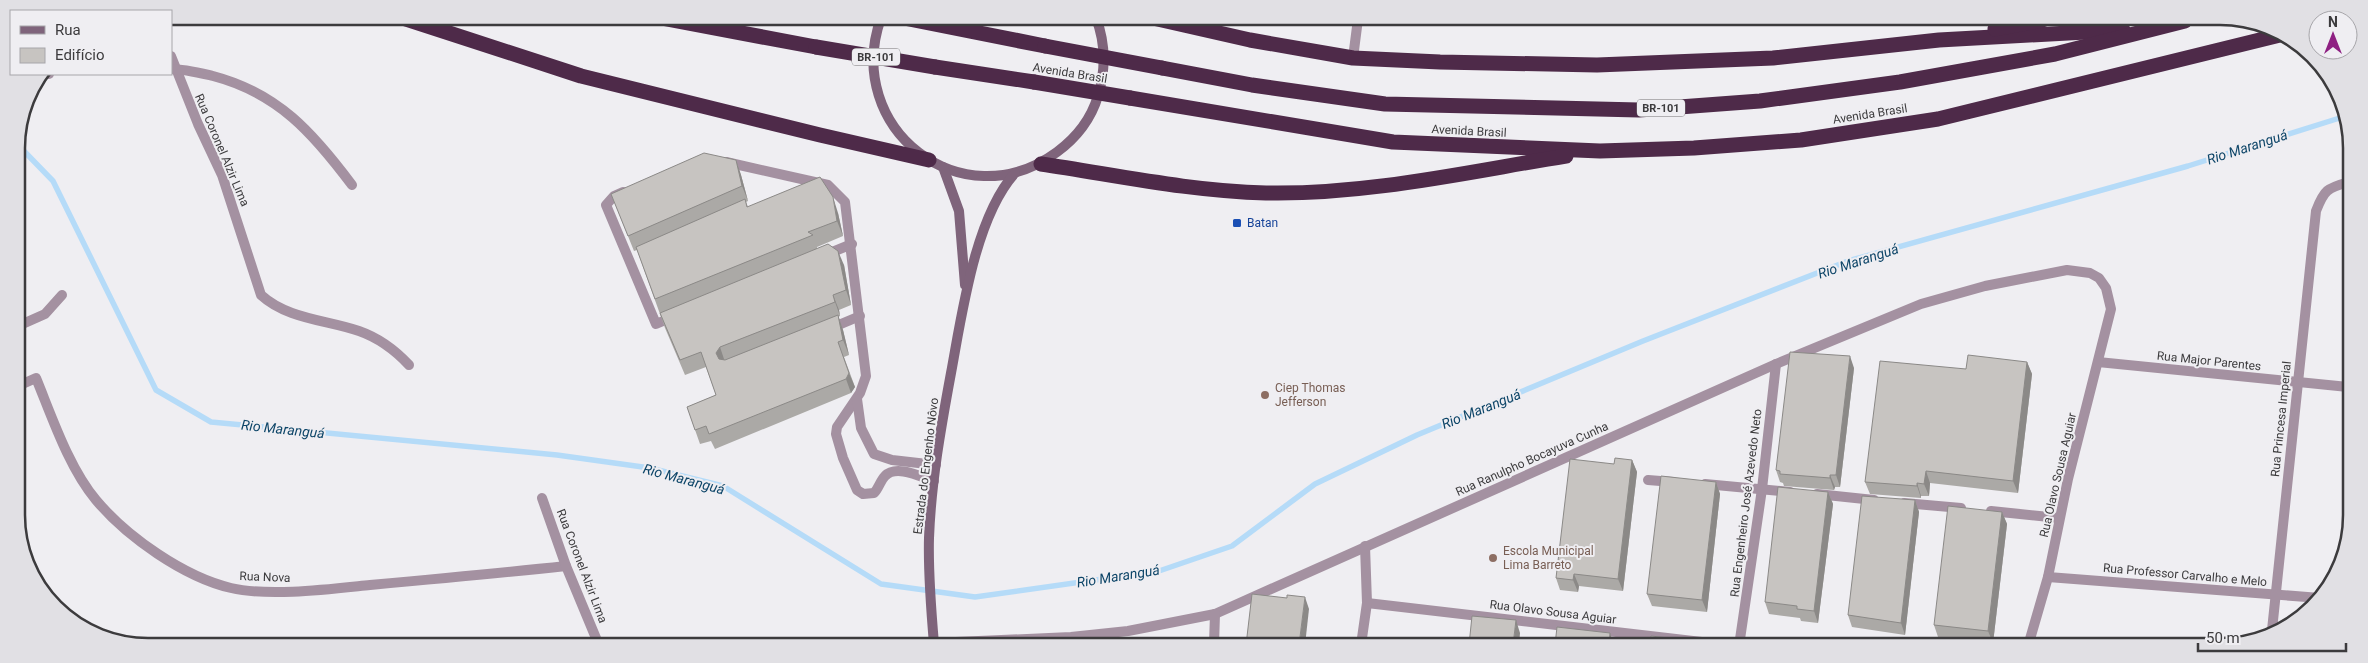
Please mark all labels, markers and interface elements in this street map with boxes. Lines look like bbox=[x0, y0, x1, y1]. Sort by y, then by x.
legend bbox=[10, 10, 172, 75]
north arrow bbox=[2308, 10, 2358, 60]
text: N bbox=[2328, 14, 2338, 30]
text: Rua bbox=[55, 21, 81, 39]
text: Edifício bbox=[55, 46, 104, 64]
road number: BR-101 bbox=[852, 48, 900, 66]
street label: Avenida Brasil bbox=[1032, 60, 1108, 86]
street label: Rua Coronel Alzir Lima bbox=[192, 92, 252, 208]
road number: BR-101 bbox=[1637, 100, 1685, 116]
street label: Avenida Brasil bbox=[1832, 101, 1908, 127]
street label: Avenida Brasil bbox=[1431, 122, 1507, 140]
water label: Rio Maranguá bbox=[2205, 126, 2290, 168]
place label: Batan bbox=[1247, 216, 1278, 230]
marker: Batan bbox=[1231, 217, 1243, 229]
water label: Rio Maranguá bbox=[1816, 240, 1901, 282]
street label: Rua Major Parentes bbox=[2156, 349, 2262, 373]
street label: Rua Princesa Imperial bbox=[2268, 360, 2294, 478]
place label: Ciep Thomas Jefferson bbox=[1275, 381, 1345, 409]
water label: Rio Maranguá bbox=[1439, 386, 1523, 432]
marker: Ciep Thomas Jefferson bbox=[1259, 389, 1271, 401]
street label: Estrada do Engenho Nôvo bbox=[911, 397, 941, 535]
street label: Rua Engenheiro José Azevedo Neto bbox=[1727, 408, 1765, 598]
street label: Rua Olavo Sousa Aguiar bbox=[2037, 411, 2079, 539]
water label: Rio Maranguá bbox=[240, 417, 326, 441]
street label: Rua Ranulpho Bocayuva Cunha bbox=[1454, 419, 1610, 499]
water label: Rio Maranguá bbox=[641, 460, 727, 498]
street label: Rua Coronel Alzir Lima bbox=[554, 507, 610, 625]
place label: Escola Municipal Lima Barreto bbox=[1503, 544, 1594, 572]
marker: Escola Municipal Lima Barreto bbox=[1487, 552, 1499, 564]
water label: Rio Maranguá bbox=[1075, 561, 1161, 590]
street label: Rua Professor Carvalho e Melo bbox=[2102, 561, 2268, 589]
street label: Rua Nova bbox=[239, 569, 291, 585]
street label: Rua Olavo Sousa Aguiar bbox=[1489, 597, 1617, 627]
scale bar bbox=[2198, 620, 2346, 652]
text: 50 m bbox=[2206, 629, 2240, 647]

